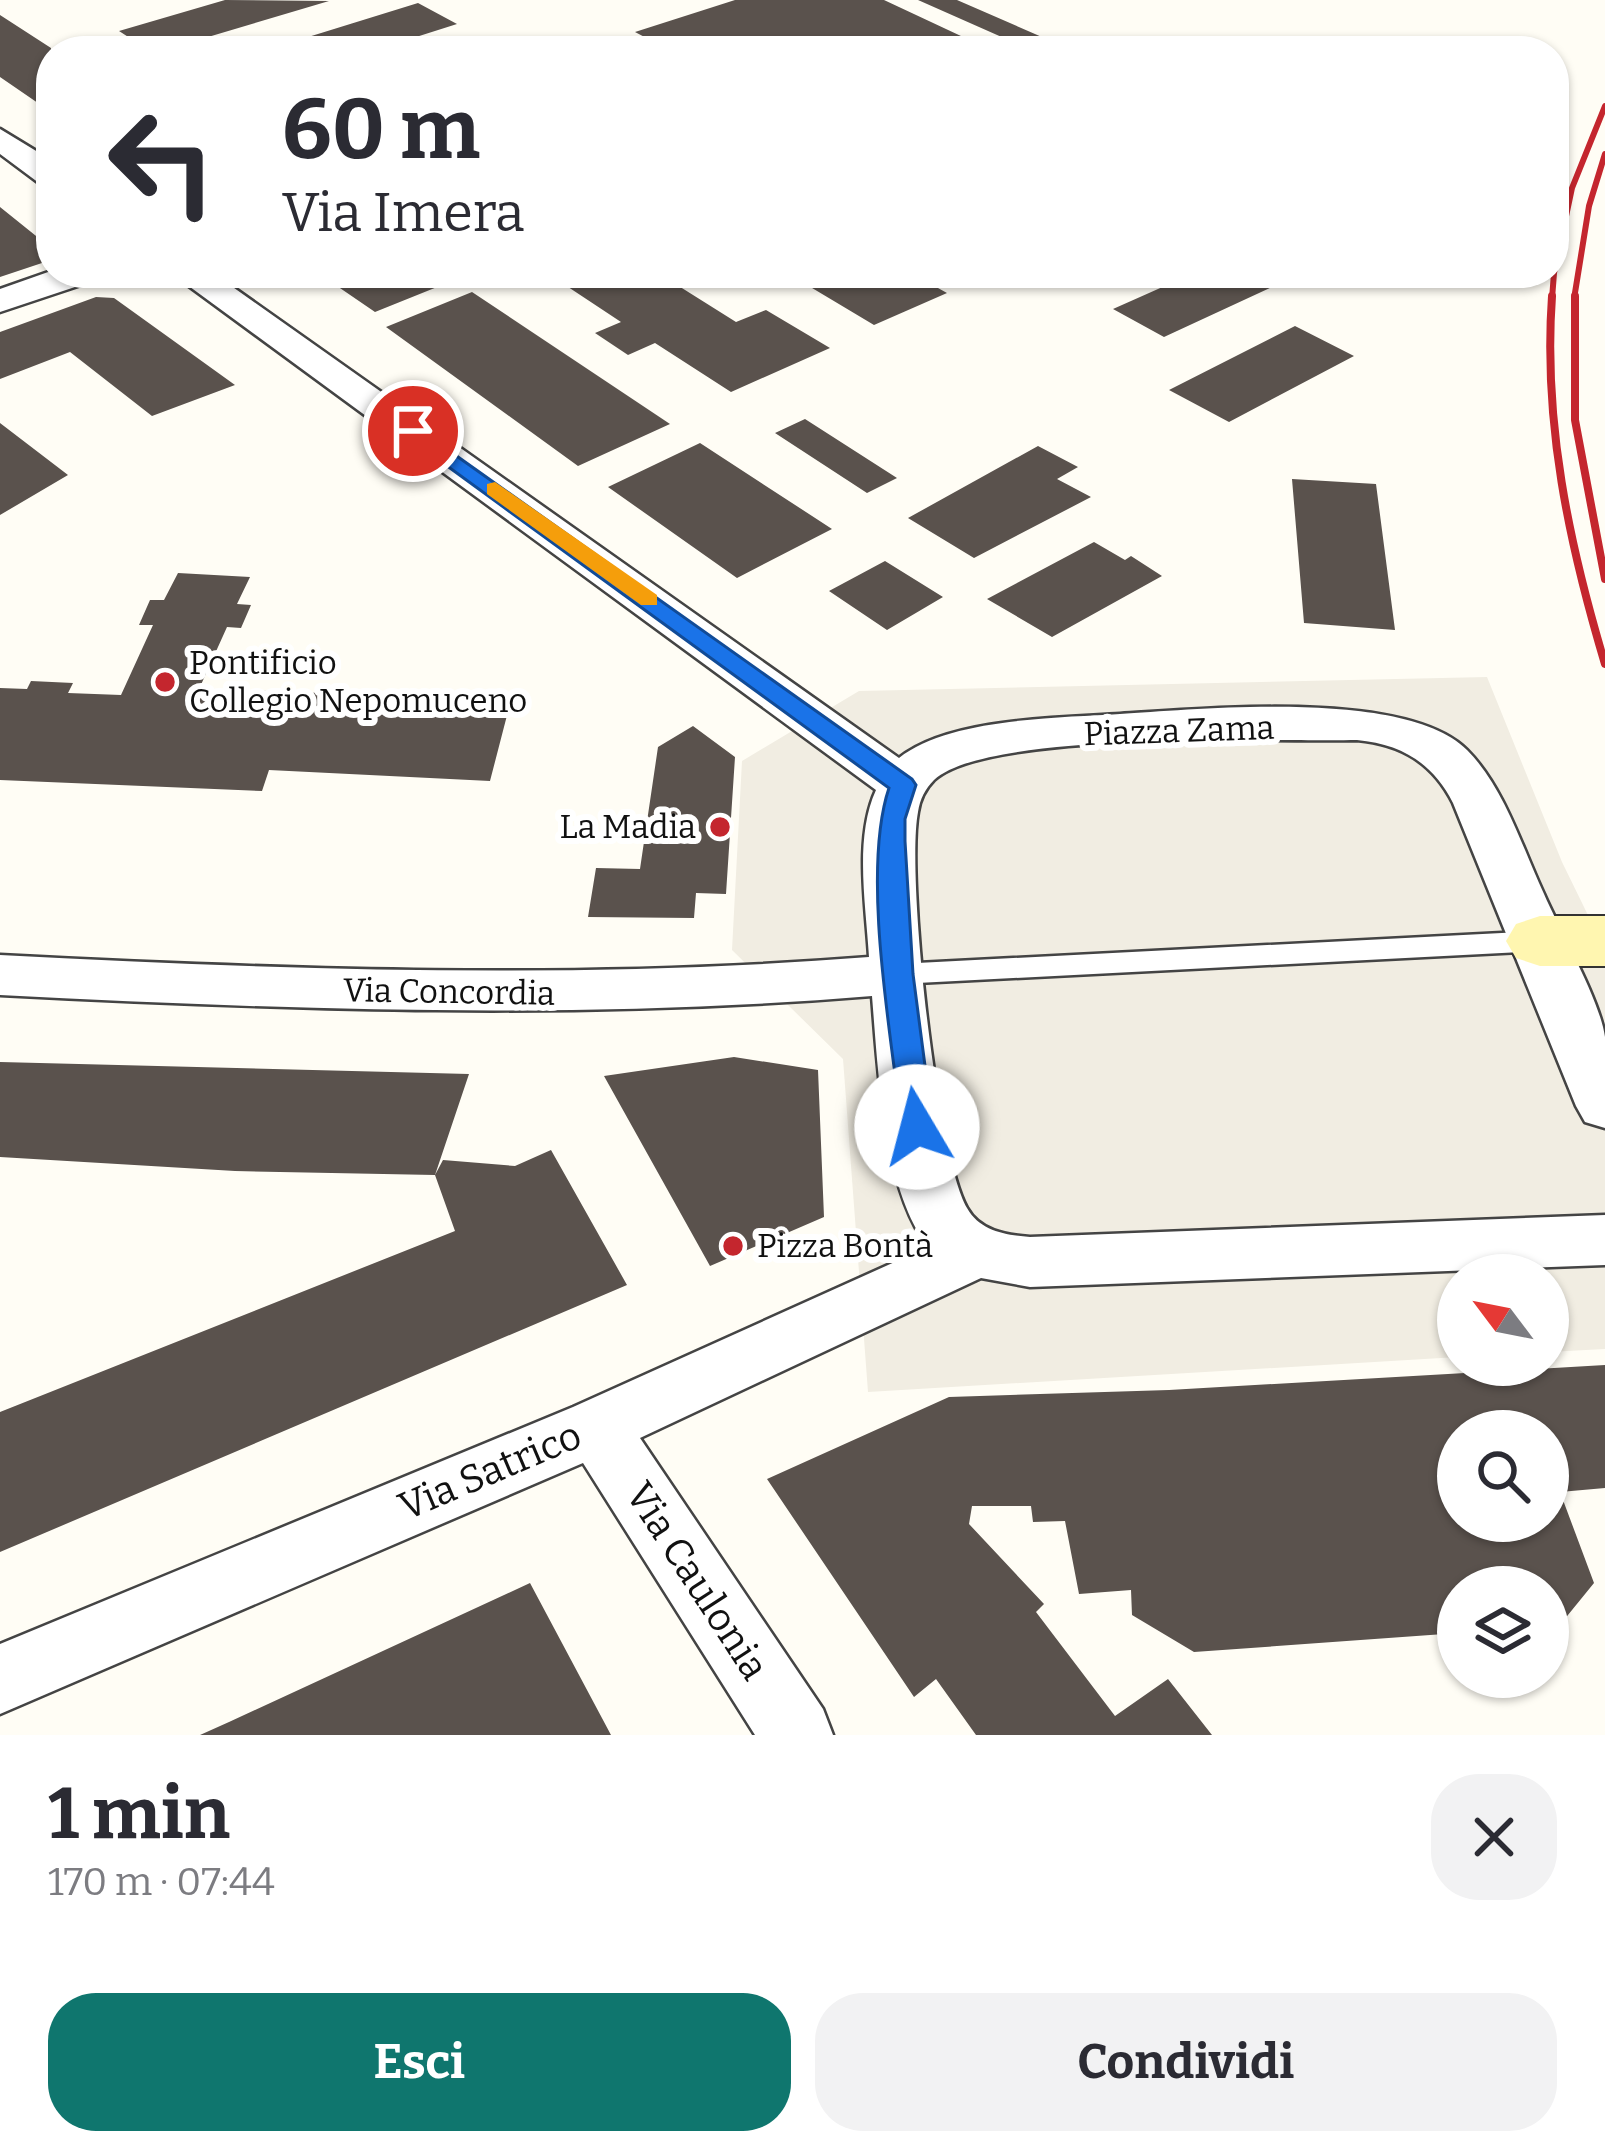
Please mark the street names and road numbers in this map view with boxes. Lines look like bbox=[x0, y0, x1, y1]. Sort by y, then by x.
street label: Piazza Zama bbox=[1083, 708, 1275, 754]
street label: Via Concordia bbox=[343, 970, 555, 1014]
street label: Via Satrico bbox=[392, 1412, 588, 1530]
street label: Via Caulonia bbox=[616, 1474, 778, 1688]

